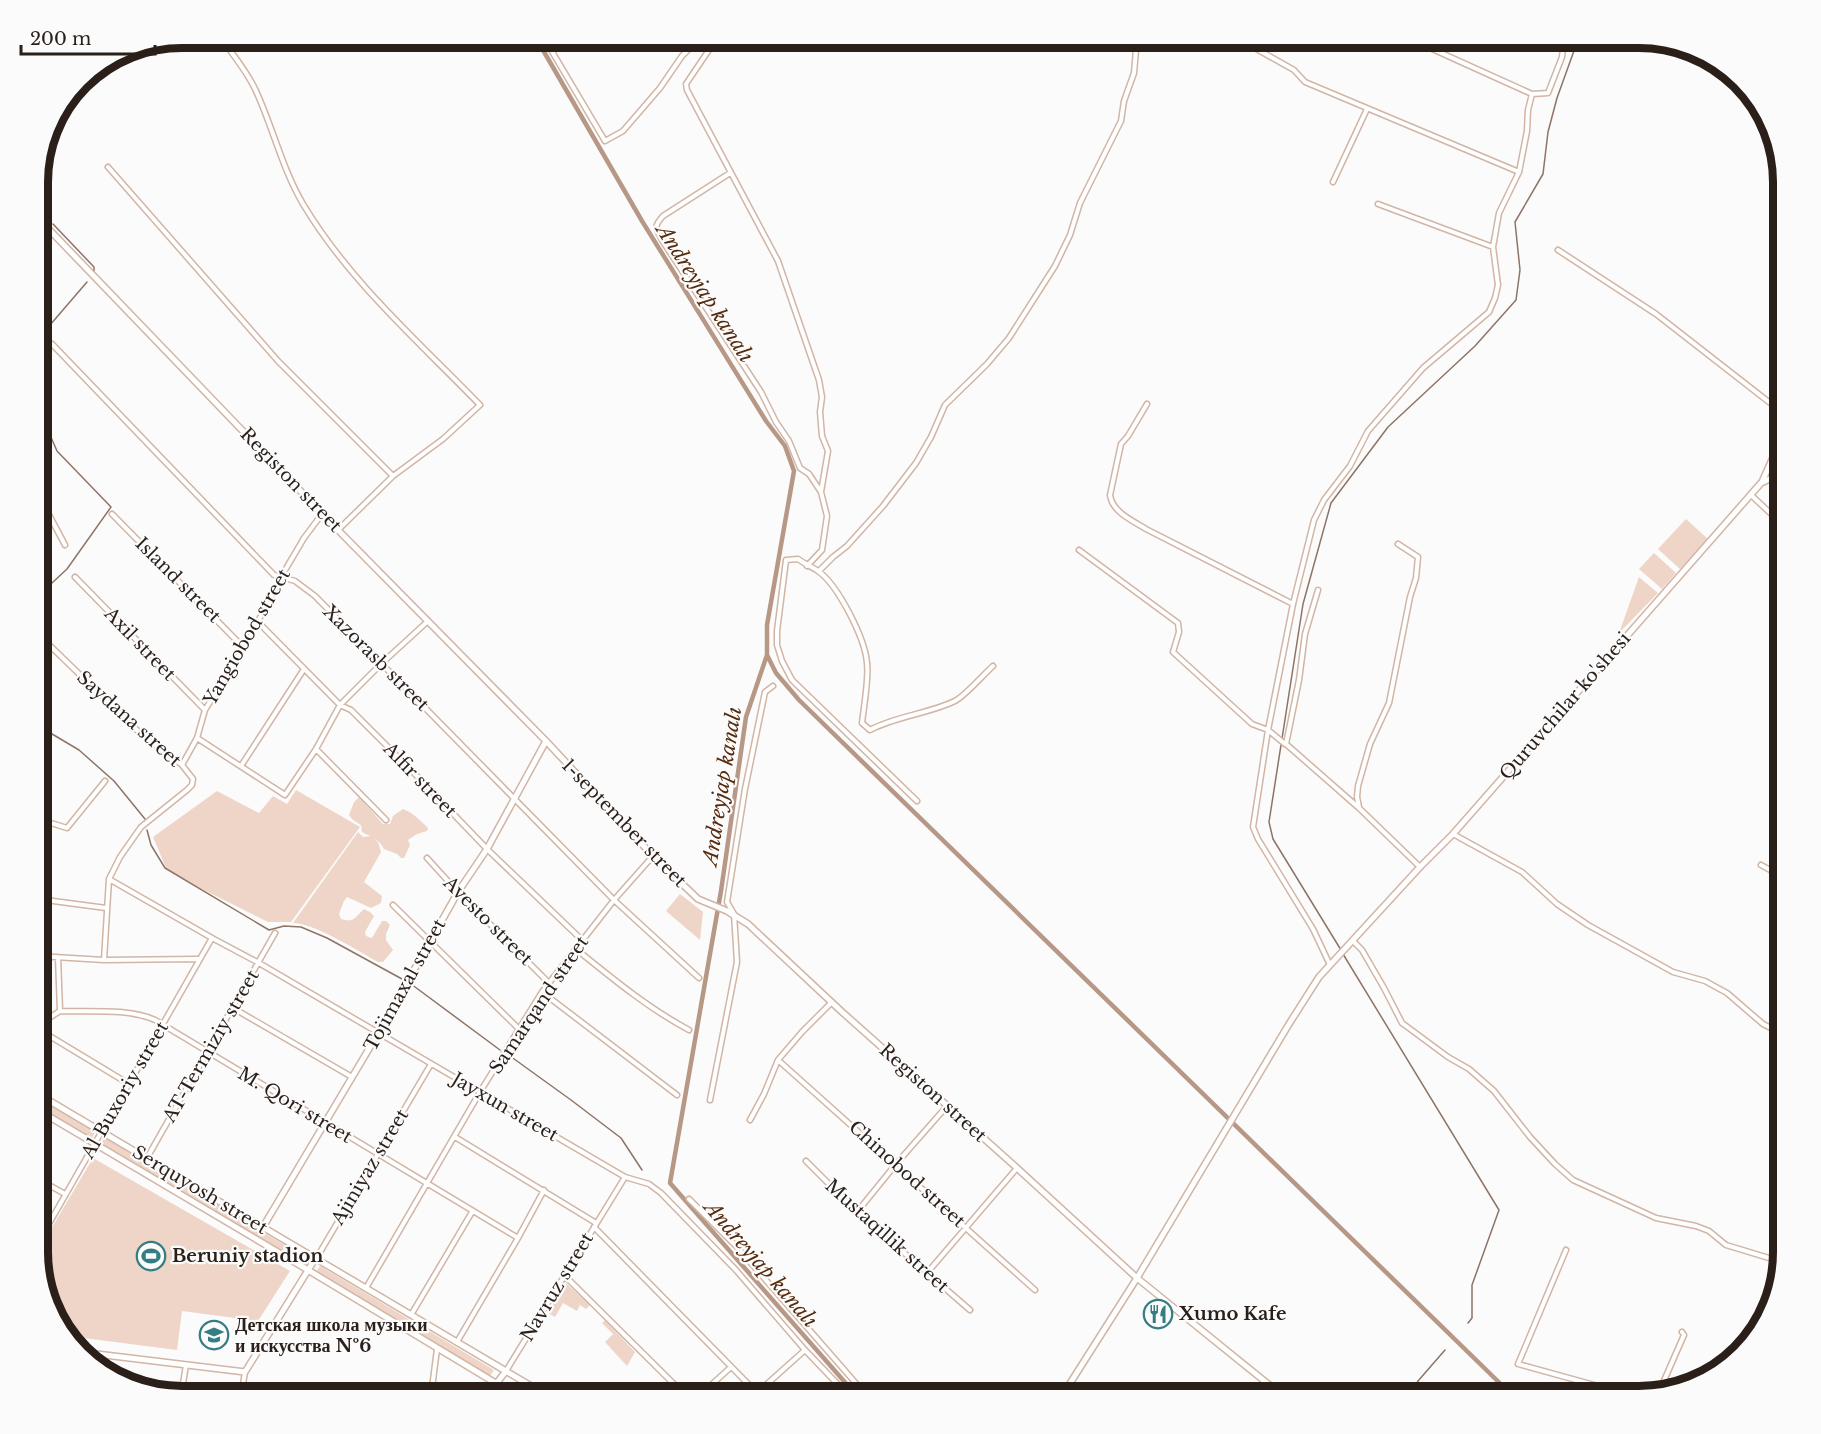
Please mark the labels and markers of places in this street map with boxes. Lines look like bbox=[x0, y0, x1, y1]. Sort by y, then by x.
sports icon: Beruniy stadion bbox=[135, 1240, 167, 1272]
place label: Beruniy stadion bbox=[172, 1245, 323, 1267]
restaurant icon: Xumo Kafe bbox=[1142, 1298, 1174, 1330]
place label: Xumo Kafe bbox=[1178, 1303, 1287, 1325]
place label: Детская школа музыки и искусства №6 bbox=[235, 1314, 428, 1357]
school or university icon: Детская школа музыки и искусства №6 bbox=[198, 1319, 230, 1351]

